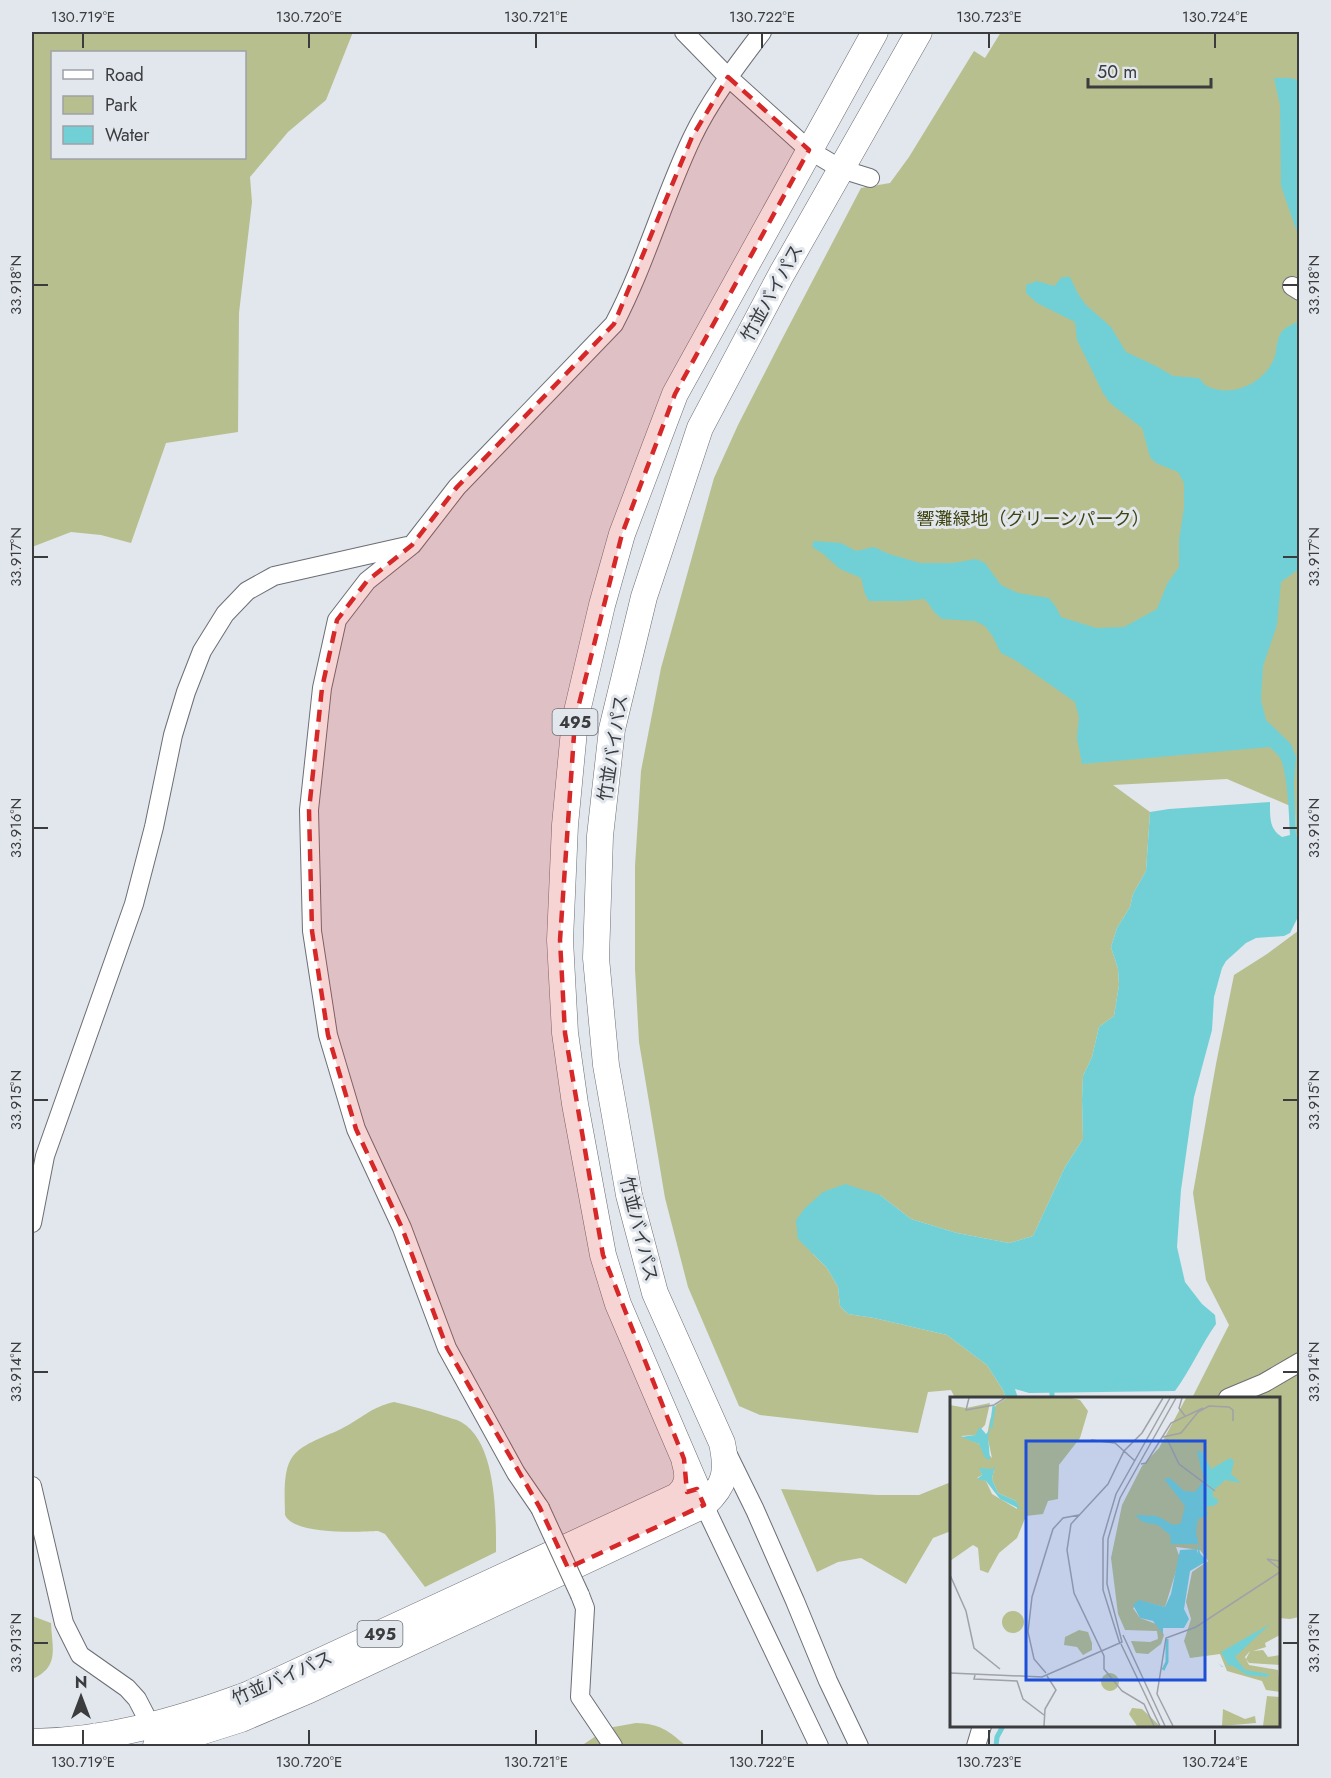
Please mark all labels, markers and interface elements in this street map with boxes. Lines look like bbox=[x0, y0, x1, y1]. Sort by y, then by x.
text: 130.719°E bbox=[51, 6, 115, 28]
text: 130.720°E bbox=[276, 6, 342, 28]
text: 130.721°E bbox=[504, 6, 568, 28]
text: 130.722°E bbox=[729, 6, 795, 28]
text: 130.723°E bbox=[956, 6, 1022, 28]
text: 130.724°E bbox=[1182, 6, 1248, 28]
legend bbox=[51, 51, 246, 159]
scale bar bbox=[1088, 51, 1211, 89]
text: 50 m bbox=[1097, 59, 1137, 85]
text: Road bbox=[105, 62, 144, 88]
text: Park bbox=[105, 92, 137, 118]
text: Water bbox=[105, 122, 150, 148]
street label: 竹並バイパス bbox=[735, 240, 809, 346]
text: 33.918°N bbox=[5, 255, 27, 315]
text: 33.918°N bbox=[1303, 255, 1325, 315]
park label: 響灘緑地（グリーンパーク） bbox=[916, 506, 1150, 532]
text: 33.917°N bbox=[5, 527, 27, 587]
text: 33.917°N bbox=[1303, 527, 1325, 587]
street label: 竹並バイパス bbox=[592, 693, 634, 803]
road number: 495 bbox=[552, 709, 598, 735]
text: 33.916°N bbox=[5, 798, 27, 858]
text: 33.916°N bbox=[1303, 798, 1325, 858]
text: 33.915°N bbox=[5, 1070, 27, 1130]
text: 33.915°N bbox=[1303, 1070, 1325, 1130]
street label: 竹並バイパス bbox=[613, 1174, 665, 1284]
text: 33.914°N bbox=[5, 1342, 27, 1402]
text: 33.914°N bbox=[1303, 1342, 1325, 1402]
inset map bbox=[950, 1397, 1280, 1727]
text: 33.913°N bbox=[5, 1613, 27, 1673]
text: 33.913°N bbox=[1303, 1613, 1325, 1673]
road number: 495 bbox=[358, 1621, 403, 1647]
street label: 竹並バイパス bbox=[228, 1644, 336, 1712]
north arrow bbox=[51, 1667, 111, 1727]
text: N bbox=[75, 1671, 87, 1694]
text: 130.719°E bbox=[51, 1751, 115, 1773]
text: 130.720°E bbox=[276, 1751, 342, 1773]
text: 130.721°E bbox=[504, 1751, 568, 1773]
text: 130.722°E bbox=[729, 1751, 795, 1773]
text: 130.723°E bbox=[956, 1751, 1022, 1773]
text: 130.724°E bbox=[1182, 1751, 1248, 1773]

